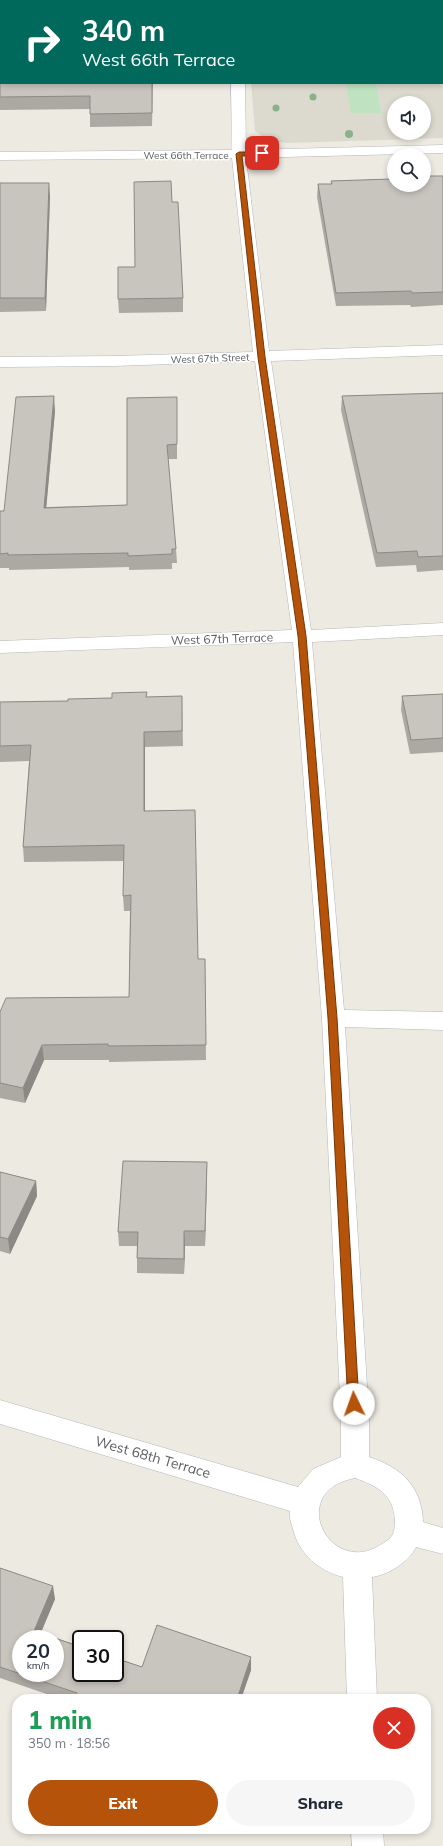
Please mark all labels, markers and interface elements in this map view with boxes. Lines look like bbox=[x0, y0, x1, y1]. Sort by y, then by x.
text: 340 m bbox=[82, 13, 165, 48]
icon: right bbox=[16, 16, 68, 68]
text: West 66th Terrace bbox=[82, 48, 235, 71]
map controls bbox=[387, 96, 431, 192]
button: sound bbox=[387, 96, 431, 140]
pin bbox=[245, 136, 279, 170]
icon: arrive bbox=[251, 142, 273, 164]
button: search bbox=[387, 148, 431, 192]
street label: West 66th Terrace bbox=[143, 149, 229, 162]
street label: West 67th Street bbox=[171, 351, 250, 366]
street label: West 67th Terrace bbox=[171, 629, 273, 648]
position arrow bbox=[333, 1383, 375, 1425]
street label: West 68th Terrace bbox=[93, 1432, 213, 1482]
speed limit sign: 30 bbox=[72, 1630, 124, 1682]
text: 20 bbox=[26, 1638, 50, 1663]
text: km/h bbox=[27, 1659, 49, 1672]
text: 1 min bbox=[28, 1705, 92, 1735]
button: close bbox=[373, 1707, 415, 1749]
text: 350 m · 18:56 bbox=[28, 1735, 110, 1751]
button: Exit bbox=[28, 1780, 218, 1826]
button: Share bbox=[226, 1780, 415, 1826]

